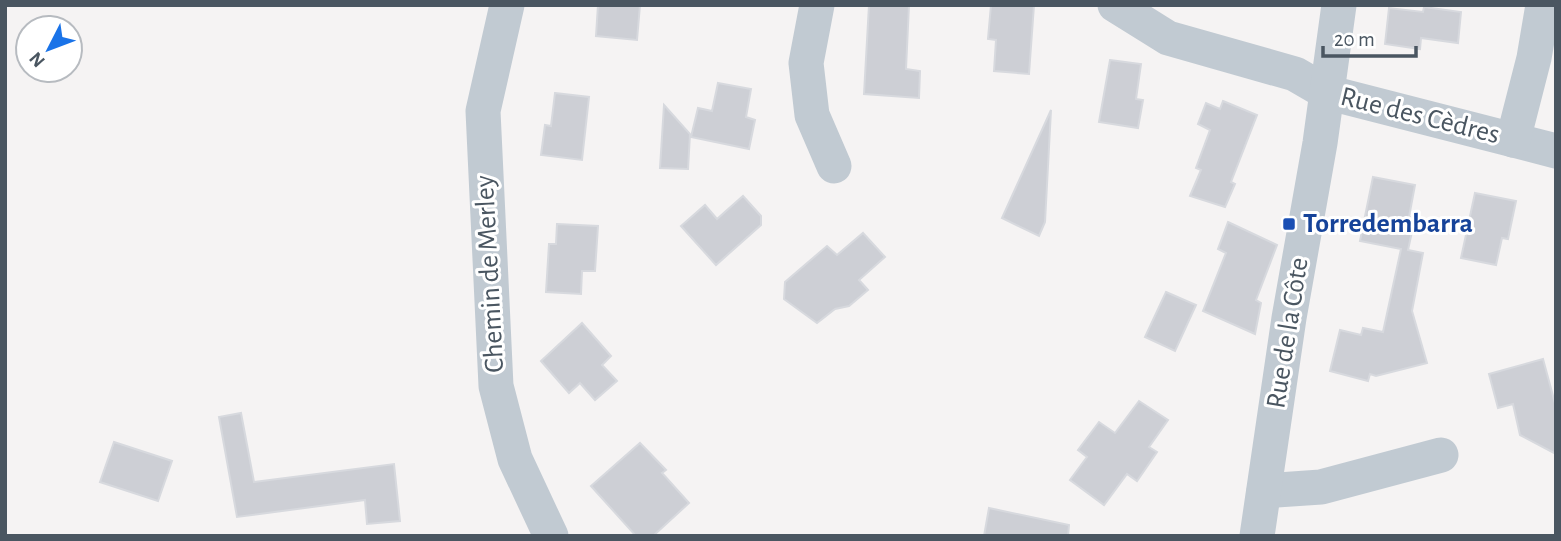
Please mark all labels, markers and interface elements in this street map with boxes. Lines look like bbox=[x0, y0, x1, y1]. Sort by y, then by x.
north arrow bbox=[14, 14, 84, 84]
scale bar bbox=[1323, 14, 1416, 58]
text: 20 m bbox=[1334, 29, 1375, 50]
text: N bbox=[26, 48, 49, 71]
street label: Rue des Cèdres bbox=[1338, 83, 1502, 149]
street label: Chemin de Merley bbox=[471, 175, 509, 373]
place label: Torredembarra bbox=[1303, 210, 1473, 238]
marker: Torredembarra bbox=[1281, 216, 1297, 232]
street label: Rue de la Côte bbox=[1262, 256, 1314, 410]

